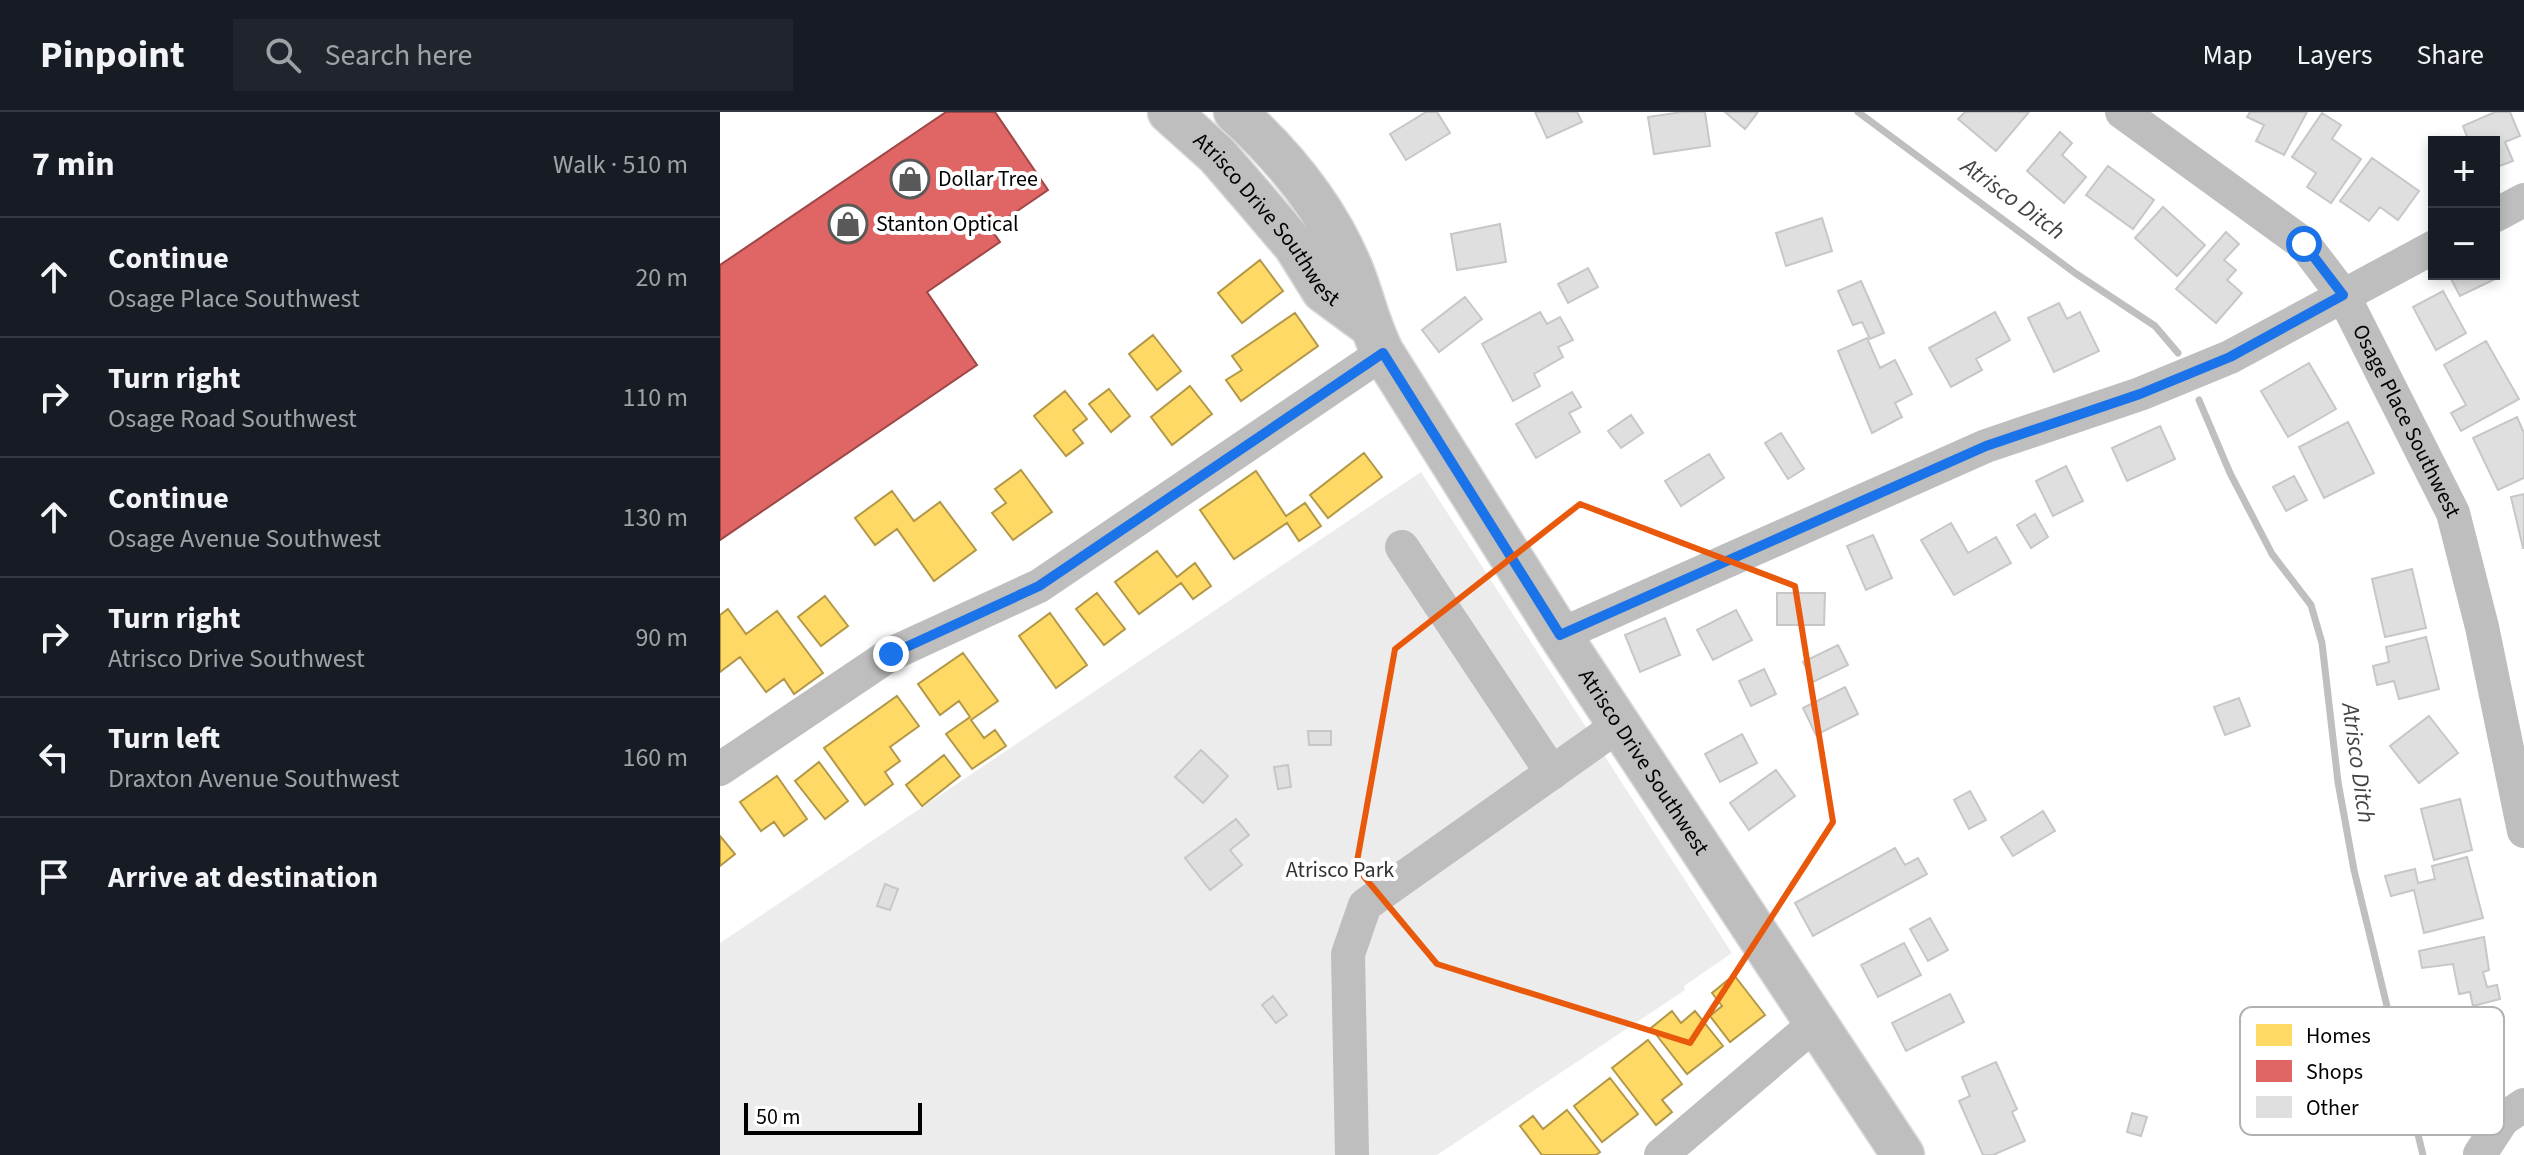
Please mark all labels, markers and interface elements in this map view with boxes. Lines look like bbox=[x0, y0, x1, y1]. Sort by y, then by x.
search box bbox=[233, 19, 793, 91]
text: Pinpoint bbox=[40, 28, 185, 82]
icon: search bbox=[261, 33, 305, 77]
text: Search here bbox=[325, 34, 472, 77]
text: Map bbox=[2202, 35, 2252, 75]
text: Layers bbox=[2296, 35, 2372, 75]
text: Share bbox=[2416, 35, 2484, 75]
street label: Atrisco Drive Southwest bbox=[1186, 125, 1347, 315]
map controls bbox=[2428, 136, 2500, 280]
button: + bbox=[2428, 136, 2500, 208]
text: 7 min bbox=[32, 140, 115, 189]
text: Walk · 510 m bbox=[553, 146, 688, 183]
water label: Atrisco Ditch bbox=[1952, 148, 2072, 249]
shop icon: Dollar Tree bbox=[889, 158, 931, 200]
place label: Dollar Tree bbox=[938, 163, 1038, 195]
shop icon: Stanton Optical bbox=[827, 203, 869, 245]
place label: Stanton Optical bbox=[876, 208, 1019, 240]
button: − bbox=[2428, 208, 2500, 280]
route start bbox=[2286, 226, 2322, 262]
text: Continue bbox=[108, 237, 229, 280]
icon: ahead bbox=[32, 255, 76, 299]
text: 20 m bbox=[635, 259, 688, 296]
text: Osage Place Southwest bbox=[108, 280, 360, 317]
street label: Osage Place Southwest bbox=[2344, 319, 2469, 524]
text: Turn right bbox=[108, 357, 240, 400]
icon: right bbox=[32, 375, 76, 419]
text: 110 m bbox=[622, 379, 688, 416]
text: Osage Road Southwest bbox=[108, 400, 357, 437]
text: Continue bbox=[108, 477, 229, 520]
icon: ahead bbox=[32, 495, 76, 539]
text: 130 m bbox=[622, 499, 688, 536]
text: Osage Avenue Southwest bbox=[108, 520, 381, 557]
text: Turn right bbox=[108, 597, 240, 640]
icon: right bbox=[32, 615, 76, 659]
text: 90 m bbox=[635, 619, 688, 656]
route end bbox=[873, 636, 909, 672]
text: Atrisco Drive Southwest bbox=[108, 640, 365, 677]
street label: Atrisco Drive Southwest bbox=[1571, 662, 1717, 862]
water label: Atrisco Ditch bbox=[2332, 699, 2384, 825]
text: Turn left bbox=[108, 717, 220, 760]
icon: left bbox=[32, 735, 76, 779]
text: 160 m bbox=[622, 739, 688, 776]
text: Draxton Avenue Southwest bbox=[108, 760, 399, 797]
park label: Atrisco Park bbox=[1286, 854, 1394, 886]
icon: arrive bbox=[32, 855, 76, 899]
text: Arrive at destination bbox=[108, 856, 378, 899]
legend bbox=[2240, 1007, 2504, 1135]
text: Homes bbox=[2306, 1020, 2371, 1052]
text: Shops bbox=[2306, 1056, 2363, 1088]
text: Other bbox=[2306, 1092, 2359, 1124]
scale bar bbox=[744, 1099, 922, 1135]
text: 50 m bbox=[756, 1101, 801, 1133]

